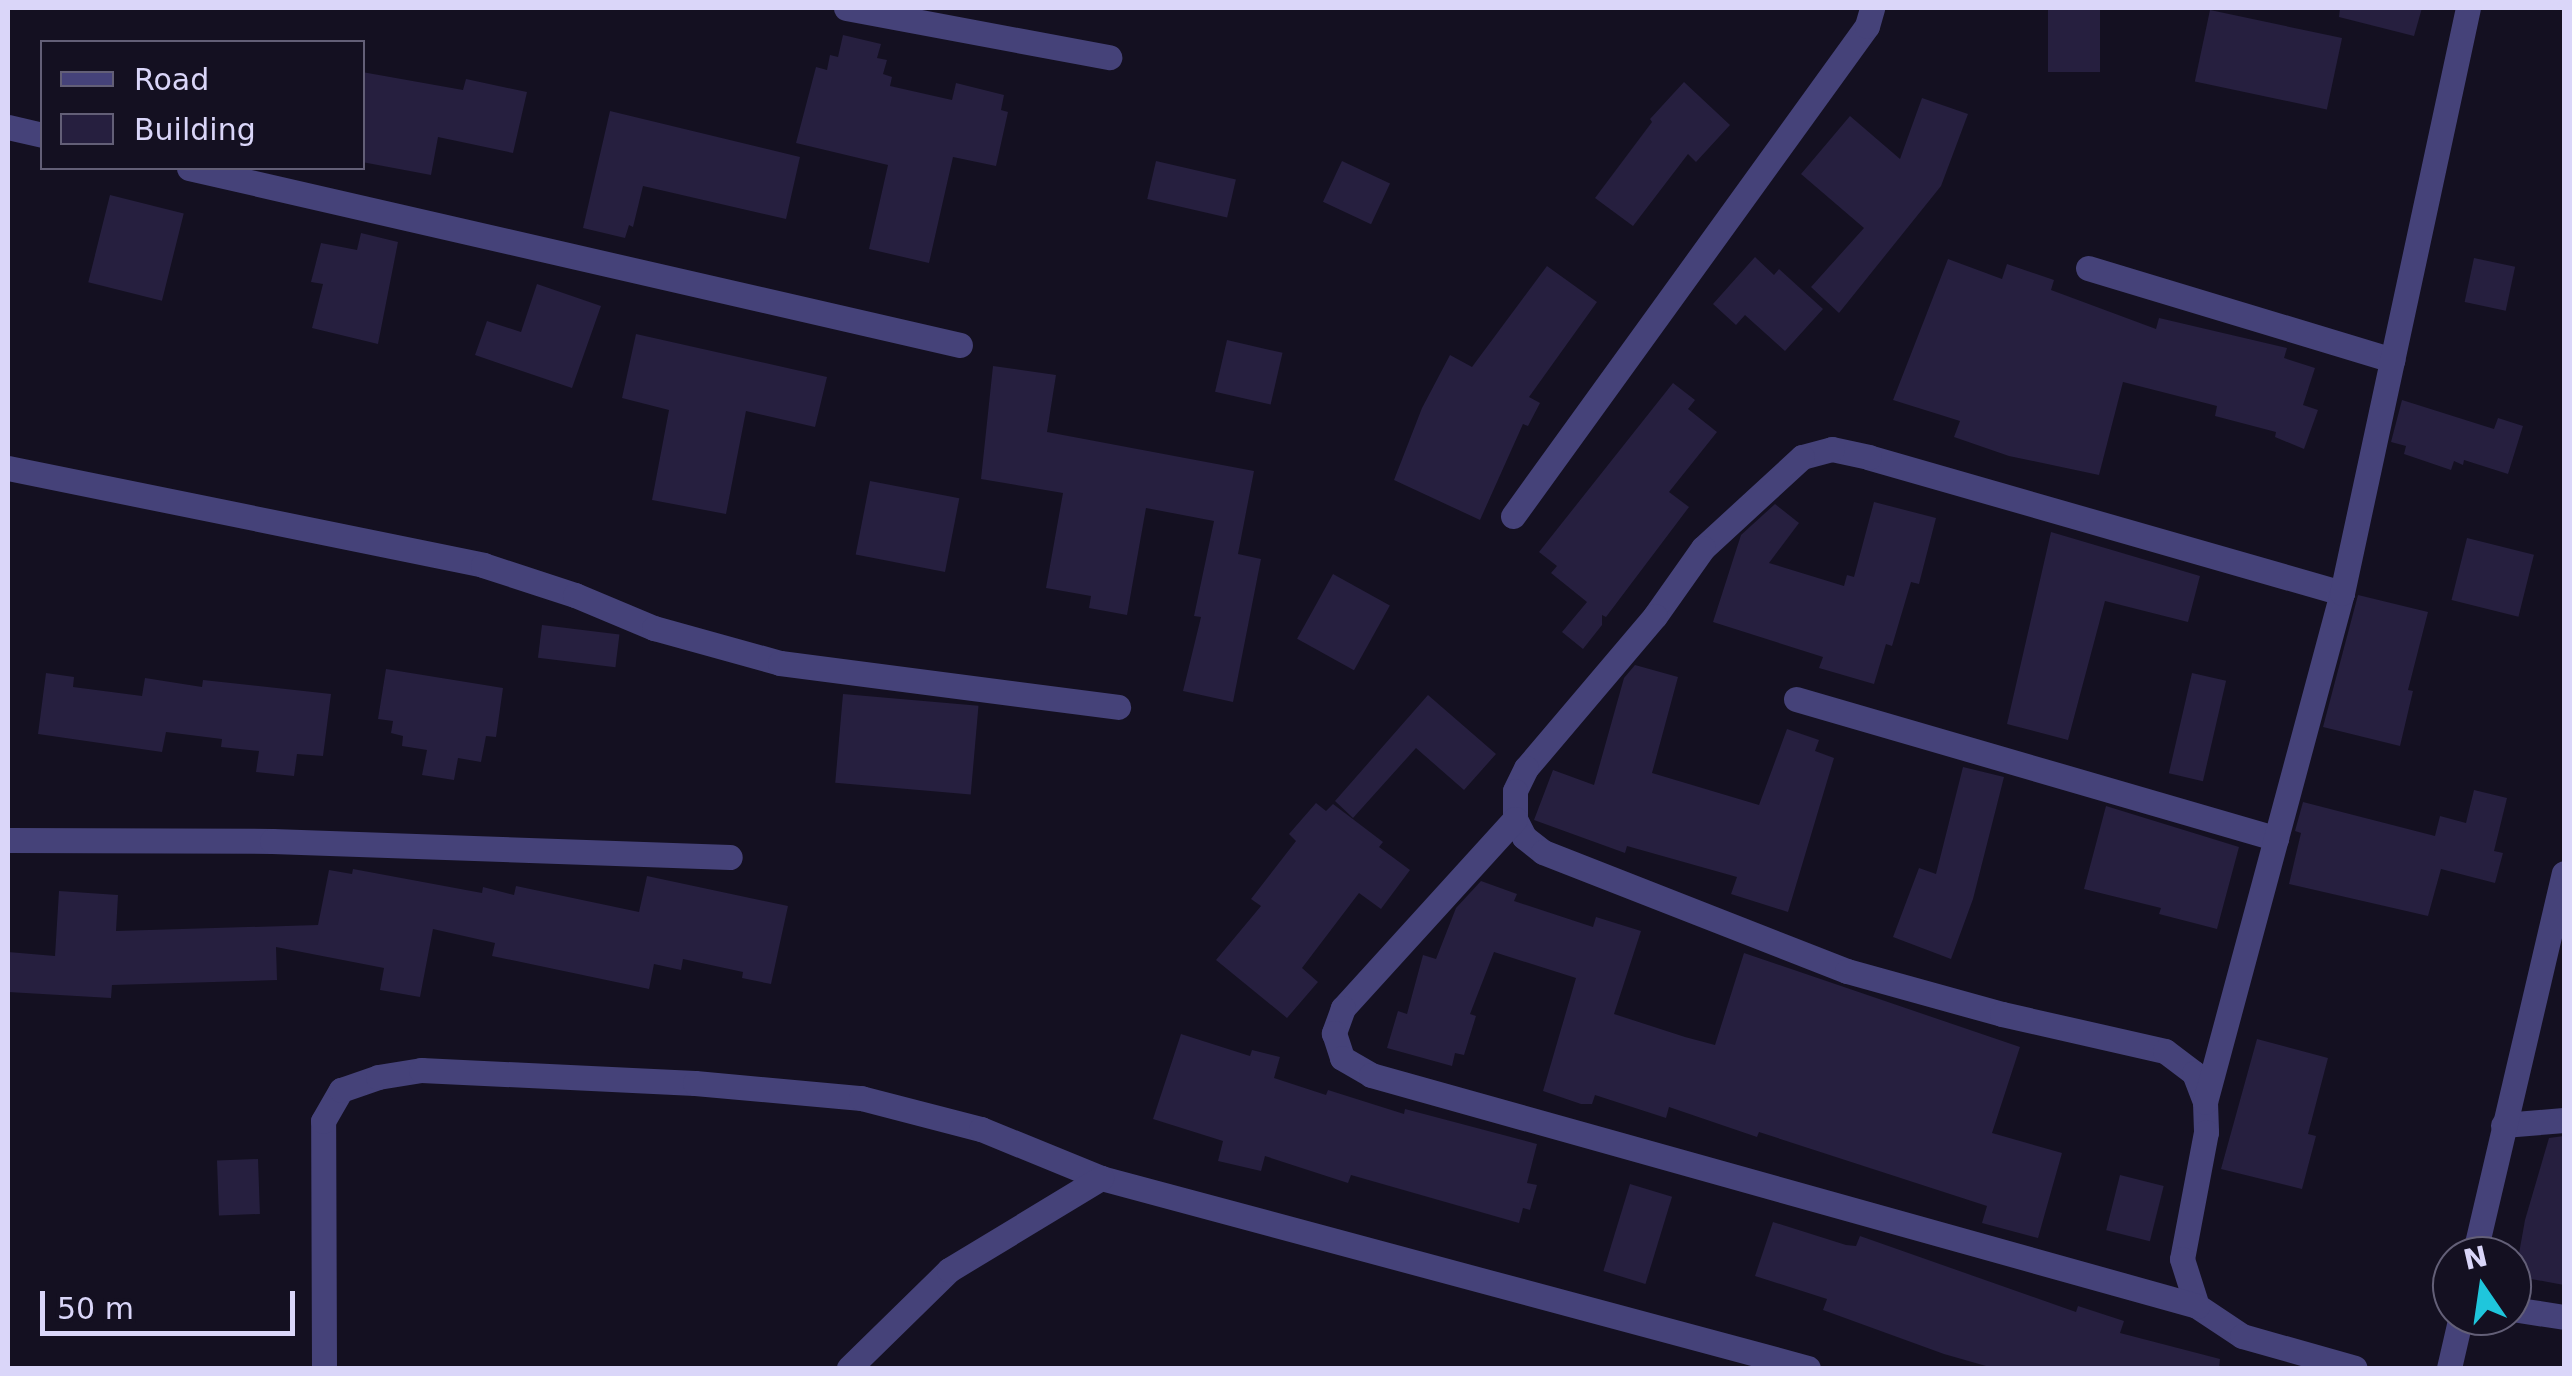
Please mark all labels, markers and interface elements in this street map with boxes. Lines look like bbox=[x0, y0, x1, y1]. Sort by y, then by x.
legend bbox=[40, 40, 365, 170]
text: Road bbox=[134, 62, 209, 97]
text: Building bbox=[134, 112, 256, 147]
north arrow bbox=[2432, 1236, 2532, 1336]
text: N bbox=[2460, 1240, 2491, 1277]
scale bar bbox=[45, 1271, 300, 1333]
text: 50 m bbox=[57, 1291, 134, 1326]

